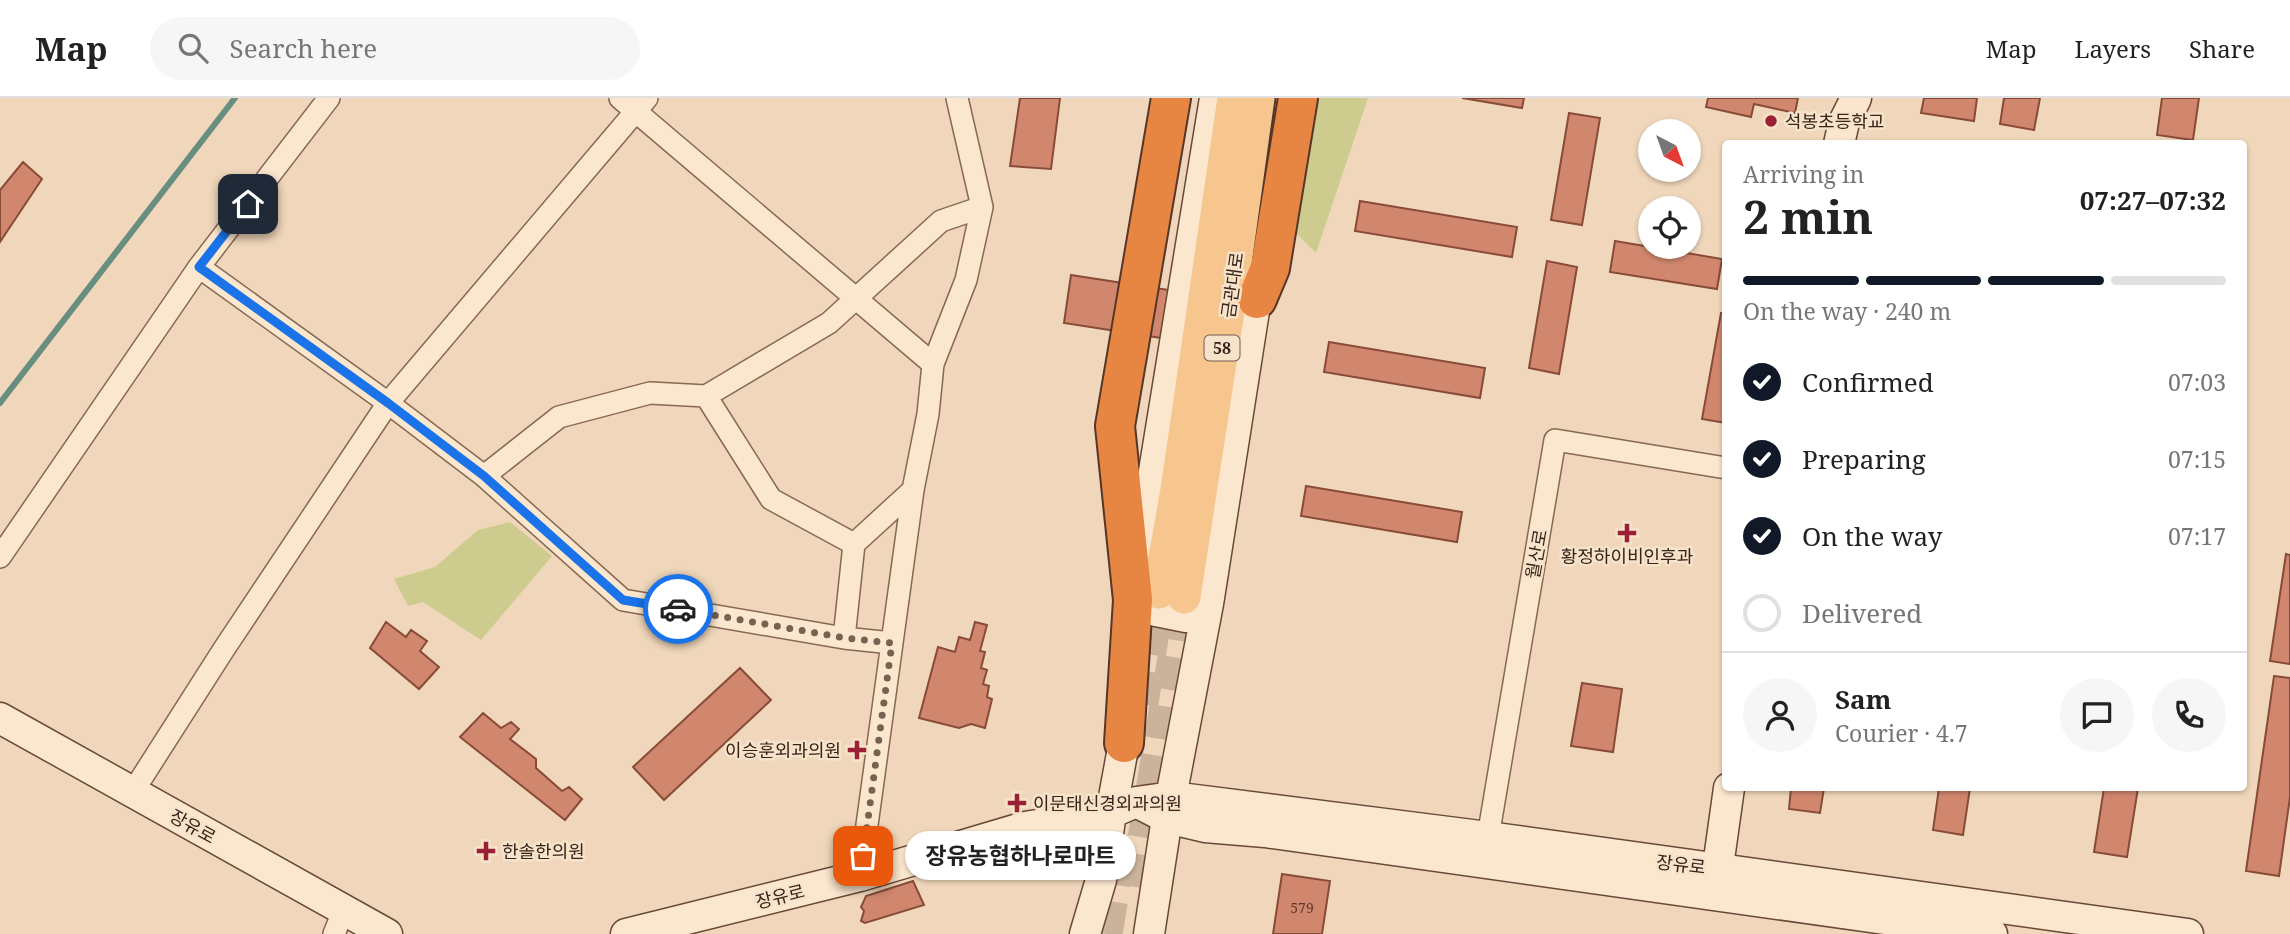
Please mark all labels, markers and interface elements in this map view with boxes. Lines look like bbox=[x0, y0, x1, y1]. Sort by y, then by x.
search box bbox=[150, 17, 640, 80]
text: Map bbox=[35, 26, 108, 71]
icon: search bbox=[174, 29, 212, 67]
text: Search here bbox=[230, 30, 377, 66]
text: Map bbox=[1986, 32, 2037, 65]
text: Layers bbox=[2075, 32, 2151, 65]
text: Share bbox=[2189, 32, 2255, 65]
place label: 석봉초등학교 bbox=[1785, 109, 1884, 133]
marker: 석봉초등학교 bbox=[1763, 113, 1779, 129]
north arrow bbox=[1638, 119, 1701, 182]
map controls bbox=[1638, 119, 1701, 259]
text: Arriving in bbox=[1743, 158, 1864, 190]
pin bbox=[218, 174, 278, 234]
text: 07:27–07:32 bbox=[2080, 182, 2226, 218]
icon: home bbox=[229, 185, 267, 223]
text: 2 min bbox=[1743, 185, 1873, 247]
button: locate bbox=[1638, 196, 1701, 259]
street label: 금관대로 bbox=[1216, 251, 1248, 319]
text: On the way · 240 m bbox=[1743, 295, 1951, 327]
road number: 58 bbox=[1204, 336, 1240, 360]
icon: check bbox=[1743, 363, 1781, 401]
text: Confirmed bbox=[1802, 364, 1934, 400]
text: 07:03 bbox=[2168, 366, 2226, 398]
icon: check bbox=[1743, 440, 1781, 478]
text: Preparing bbox=[1802, 441, 1926, 477]
text: 07:15 bbox=[2168, 443, 2226, 475]
icon: check bbox=[1743, 517, 1781, 555]
text: On the way bbox=[1802, 518, 1942, 554]
text: 07:17 bbox=[2168, 520, 2226, 552]
marker: 황정하이비인후과 bbox=[1617, 523, 1637, 543]
street label: 월산로 bbox=[1520, 527, 1552, 581]
place label: 황정하이비인후과 bbox=[1561, 544, 1694, 568]
courier bbox=[643, 574, 713, 644]
icon: car bbox=[659, 590, 697, 628]
text: Delivered bbox=[1802, 595, 1922, 631]
button: person bbox=[1743, 678, 1817, 752]
button: chat bbox=[2060, 678, 2134, 752]
button: phone bbox=[2152, 678, 2226, 752]
text: Sam bbox=[1835, 681, 1891, 717]
text: Courier · 4.7 bbox=[1835, 717, 1968, 749]
place label: 이승훈외과의원 bbox=[725, 738, 841, 762]
marker: 이승훈외과의원 bbox=[847, 740, 867, 760]
place label: 이문태신경외과의원 bbox=[1033, 791, 1182, 815]
marker: 이문태신경외과의원 bbox=[1007, 793, 1027, 813]
street label: 장유로 bbox=[165, 803, 221, 849]
pin bbox=[833, 826, 893, 886]
callout: 장유농협하나로마트 bbox=[905, 832, 1136, 880]
icon: bag bbox=[844, 837, 882, 875]
place label: 한솔한의원 bbox=[502, 839, 585, 863]
text: 장유농협하나로마트 bbox=[925, 839, 1116, 871]
marker: 한솔한의원 bbox=[476, 841, 496, 861]
street label: 장유로 bbox=[1655, 849, 1707, 879]
street label: 장유로 bbox=[753, 878, 807, 914]
house number: 579 bbox=[1290, 898, 1314, 917]

